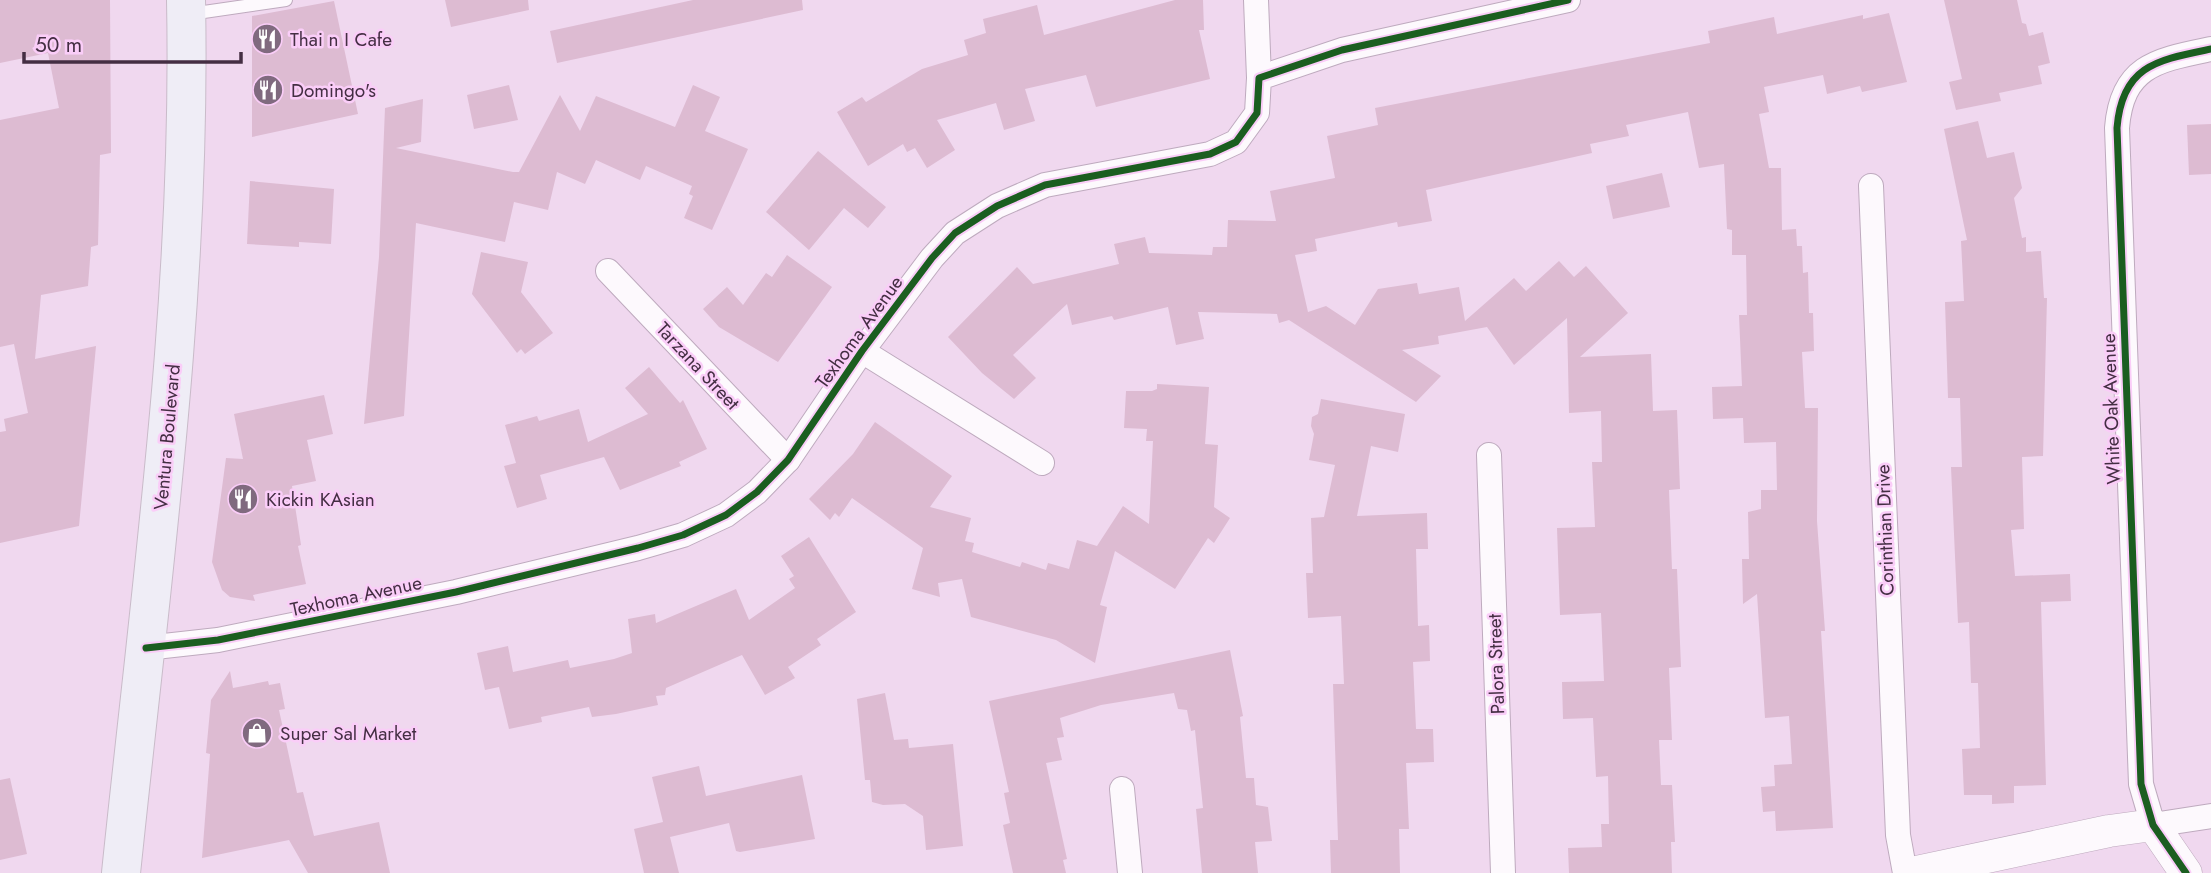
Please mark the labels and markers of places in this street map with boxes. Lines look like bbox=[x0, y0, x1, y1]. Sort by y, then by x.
restaurant icon: Thai n I Cafe bbox=[250, 22, 284, 56]
place label: Thai n I Cafe bbox=[290, 26, 392, 53]
restaurant icon: Domingo's bbox=[251, 73, 285, 107]
place label: Domingo's bbox=[291, 77, 376, 104]
restaurant icon: Kickin KAsian bbox=[226, 482, 260, 516]
place label: Kickin KAsian bbox=[266, 486, 375, 513]
shop icon: Super Sal Market bbox=[240, 716, 274, 750]
place label: Super Sal Market bbox=[280, 720, 417, 747]

